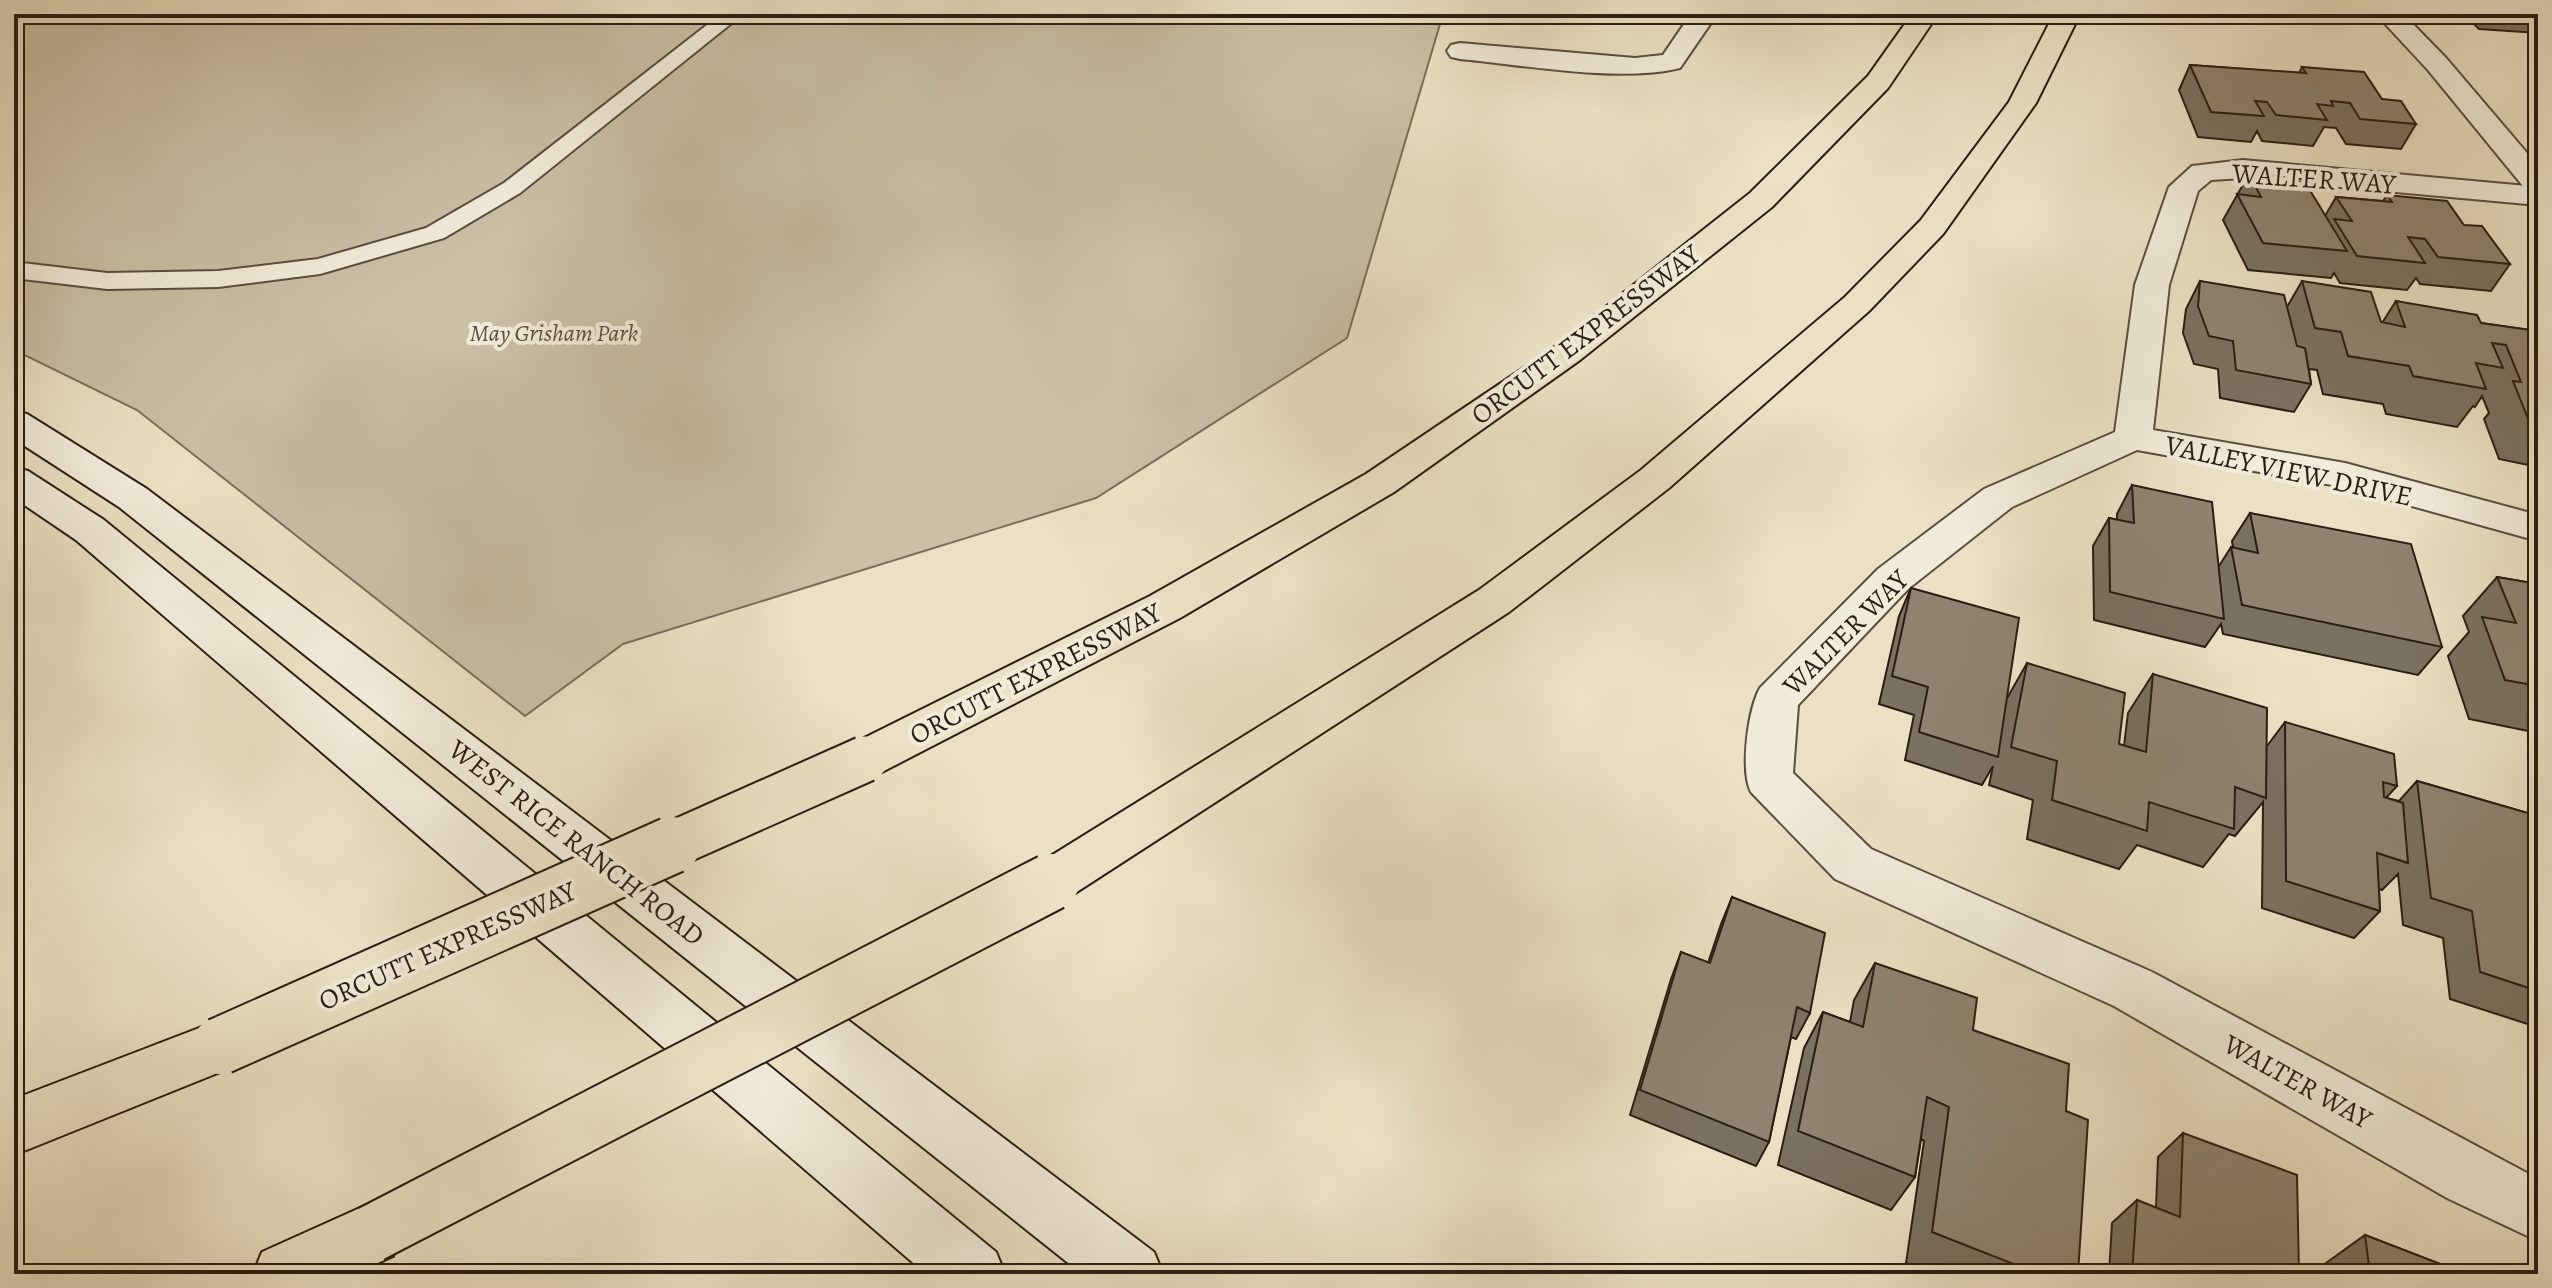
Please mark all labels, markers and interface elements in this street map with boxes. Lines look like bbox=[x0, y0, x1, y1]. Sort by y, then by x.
street label: WALTER WAY bbox=[2230, 154, 2398, 204]
street label: ORCUTT EXPRESSWAY bbox=[1463, 235, 1709, 434]
park label: May Grisham Park bbox=[470, 317, 639, 349]
street label: VALLEY VIEW DRIVE bbox=[2161, 426, 2416, 516]
street label: WALTER WAY bbox=[1774, 561, 1918, 705]
street label: ORCUTT EXPRESSWAY bbox=[903, 593, 1169, 754]
street label: WEST RICE RANCH ROAD bbox=[440, 730, 712, 955]
street label: ORCUTT EXPRESSWAY bbox=[313, 872, 583, 1020]
street label: WALTER WAY bbox=[2216, 1025, 2379, 1139]

